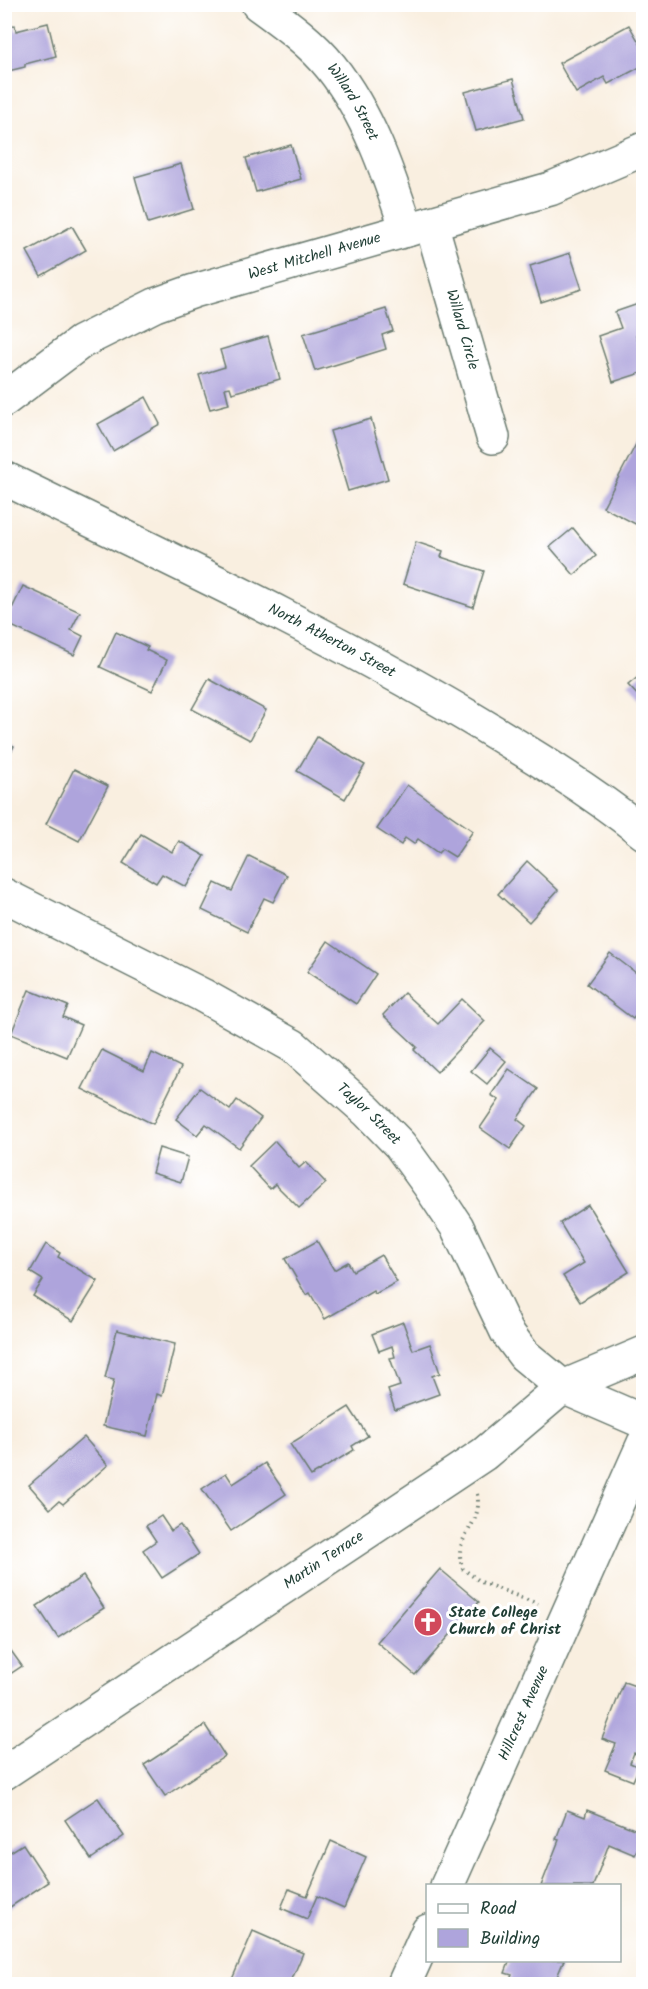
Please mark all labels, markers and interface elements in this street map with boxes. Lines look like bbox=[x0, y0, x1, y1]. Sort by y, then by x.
street label: Willard Street bbox=[320, 58, 385, 145]
street label: West Mitchell Avenue bbox=[245, 226, 384, 287]
street label: Willard Circle bbox=[439, 286, 485, 373]
street label: North Atherton Street bbox=[264, 597, 400, 685]
street label: Taylor Street bbox=[331, 1077, 407, 1151]
street label: Martin Terrace bbox=[279, 1525, 369, 1596]
place label: State College Church of Christ bbox=[449, 1601, 561, 1642]
church icon: State College Church of Christ bbox=[412, 1606, 444, 1638]
street label: Hillcrest Avenue bbox=[492, 1662, 556, 1765]
legend bbox=[426, 1884, 621, 1962]
text: Road bbox=[480, 1895, 517, 1924]
text: Building bbox=[480, 1925, 540, 1954]

